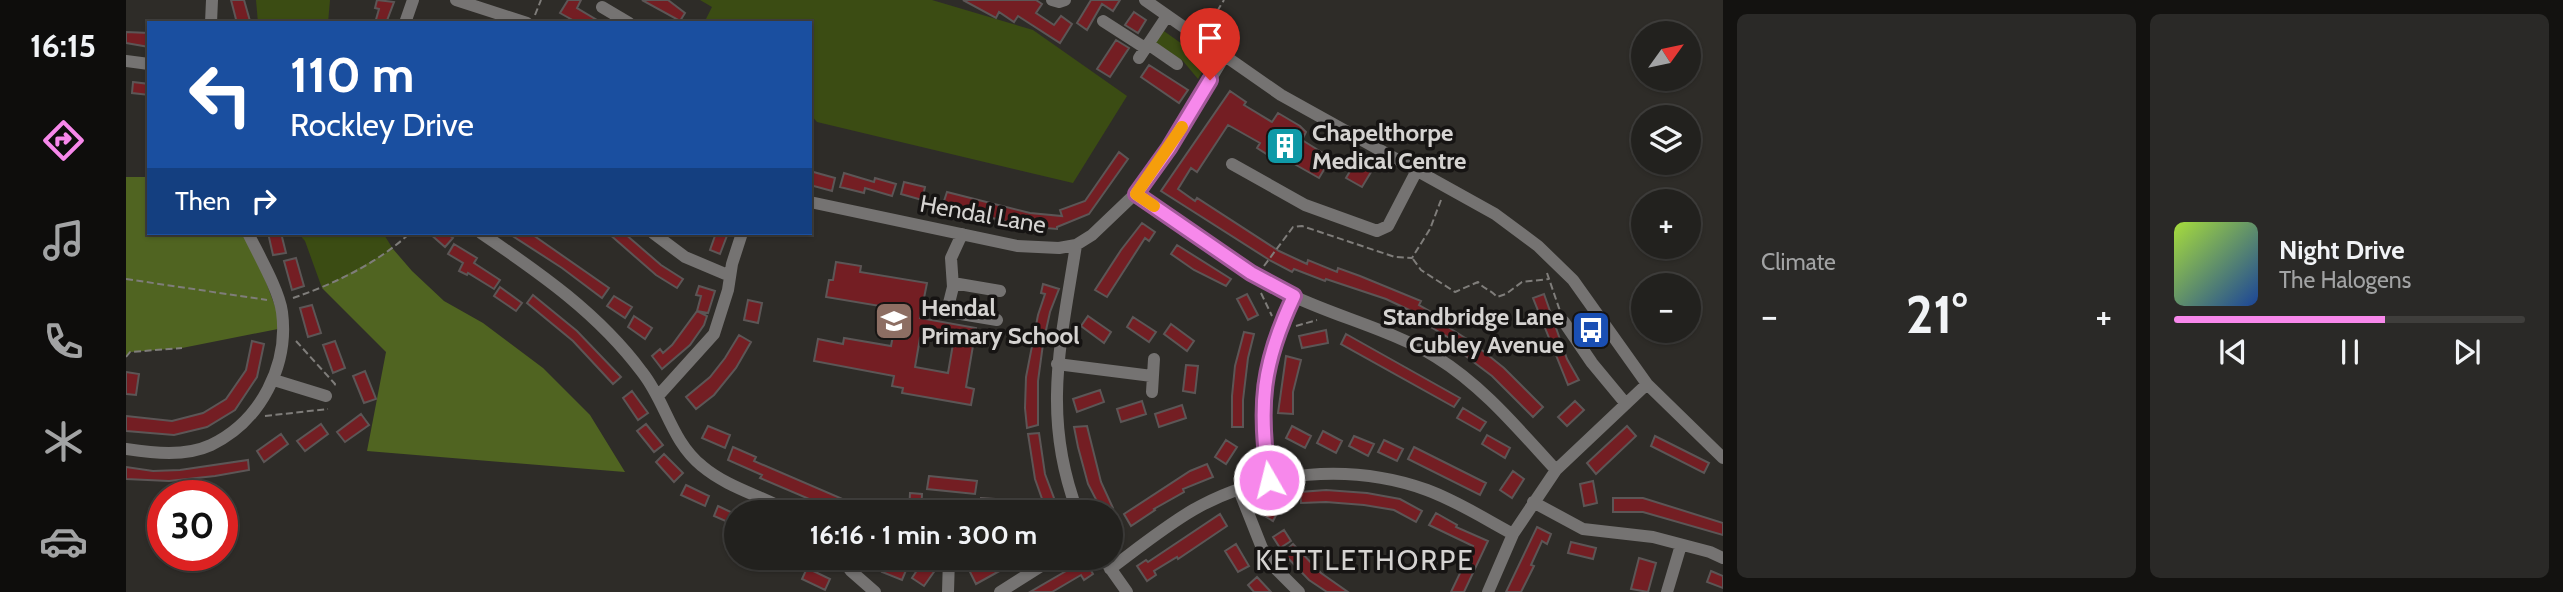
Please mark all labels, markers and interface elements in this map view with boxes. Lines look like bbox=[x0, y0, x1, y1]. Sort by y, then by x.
pin bbox=[1180, 8, 1240, 80]
icon: arrive bbox=[1191, 19, 1229, 57]
north arrow bbox=[1631, 21, 1701, 91]
map controls bbox=[1631, 21, 1701, 343]
text: 16:15 bbox=[30, 26, 96, 65]
text: 110 m bbox=[290, 45, 414, 104]
icon: left bbox=[175, 49, 266, 140]
text: Rockley Drive bbox=[290, 105, 474, 144]
button: layers bbox=[1631, 105, 1701, 175]
icon: directions bbox=[39, 116, 88, 165]
place label: Chapelthorpe Medical Centre bbox=[1312, 118, 1466, 175]
building icon: Chapelthorpe Medical Centre bbox=[1264, 125, 1306, 167]
icon: right bbox=[245, 182, 283, 220]
text: Then bbox=[175, 185, 231, 217]
street label: Hendal Lane bbox=[918, 189, 1048, 239]
button: + bbox=[1631, 189, 1701, 259]
icon: music bbox=[39, 216, 88, 265]
text: Night Drive bbox=[2279, 234, 2405, 266]
text: Climate bbox=[1761, 248, 1836, 276]
text: The Halogens bbox=[2279, 266, 2411, 294]
button: − bbox=[1631, 273, 1701, 343]
text: 21° bbox=[1906, 283, 1967, 346]
text: − bbox=[1761, 292, 1778, 339]
text: + bbox=[2095, 292, 2112, 339]
place label: Hendal Primary School bbox=[921, 293, 1080, 350]
school or university icon: Hendal Primary School bbox=[873, 300, 915, 342]
place label: Standbridge Lane Cubley Avenue bbox=[1383, 302, 1564, 359]
bus stop icon: Standbridge Lane Cubley Avenue bbox=[1570, 309, 1612, 351]
icon: phone bbox=[39, 317, 88, 366]
icon: previous bbox=[2214, 333, 2252, 371]
icon: pause bbox=[2331, 333, 2369, 371]
icon: next bbox=[2448, 333, 2486, 371]
icon: climate bbox=[39, 417, 88, 466]
position arrow bbox=[1232, 443, 1306, 517]
speed limit sign: 30 bbox=[147, 480, 238, 571]
icon: car bbox=[39, 517, 88, 566]
text: 16:16 · 1 min · 300 m bbox=[810, 519, 1037, 551]
district label: KETTLETHORPE bbox=[1255, 543, 1475, 577]

